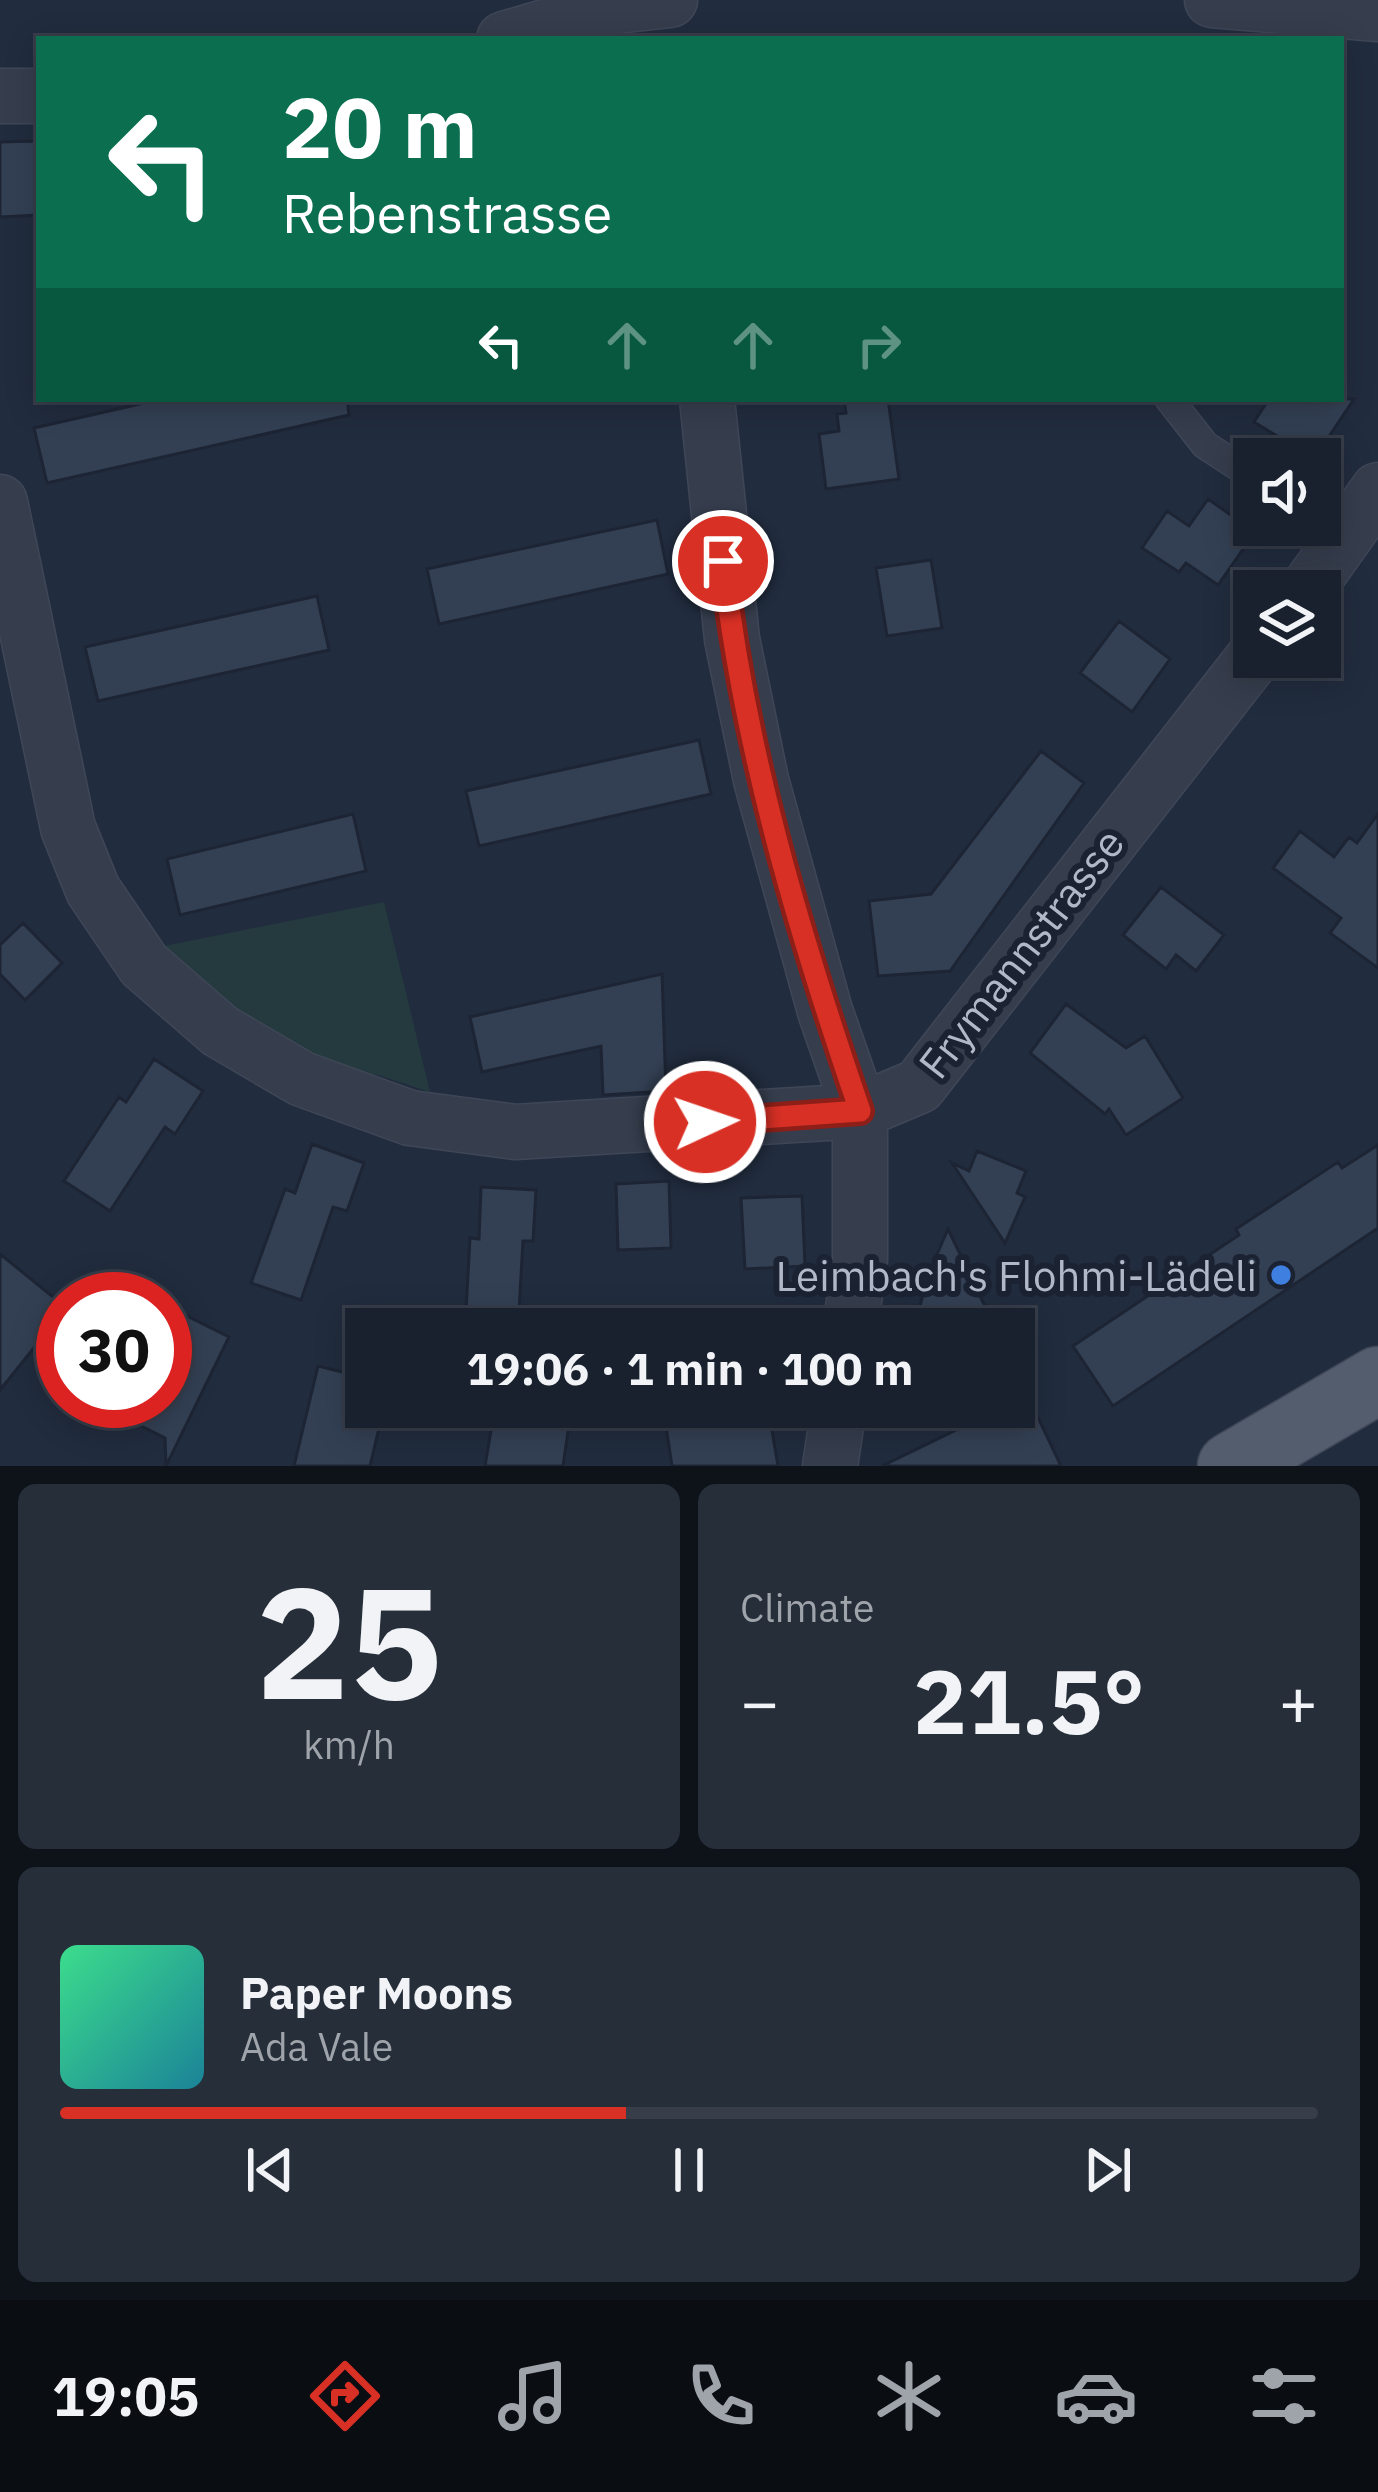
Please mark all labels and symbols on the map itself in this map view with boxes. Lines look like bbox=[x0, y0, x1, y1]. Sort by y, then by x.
pin bbox=[672, 510, 774, 612]
street label: Frymannstrasse bbox=[906, 817, 1136, 1089]
position arrow bbox=[642, 1059, 768, 1185]
place label: Leimbach's Flohmi-Lädeli bbox=[776, 1248, 1257, 1303]
marker: Leimbach's Flohmi-Lädeli bbox=[1268, 1262, 1294, 1288]
speed limit sign: 30 bbox=[36, 1272, 192, 1428]

